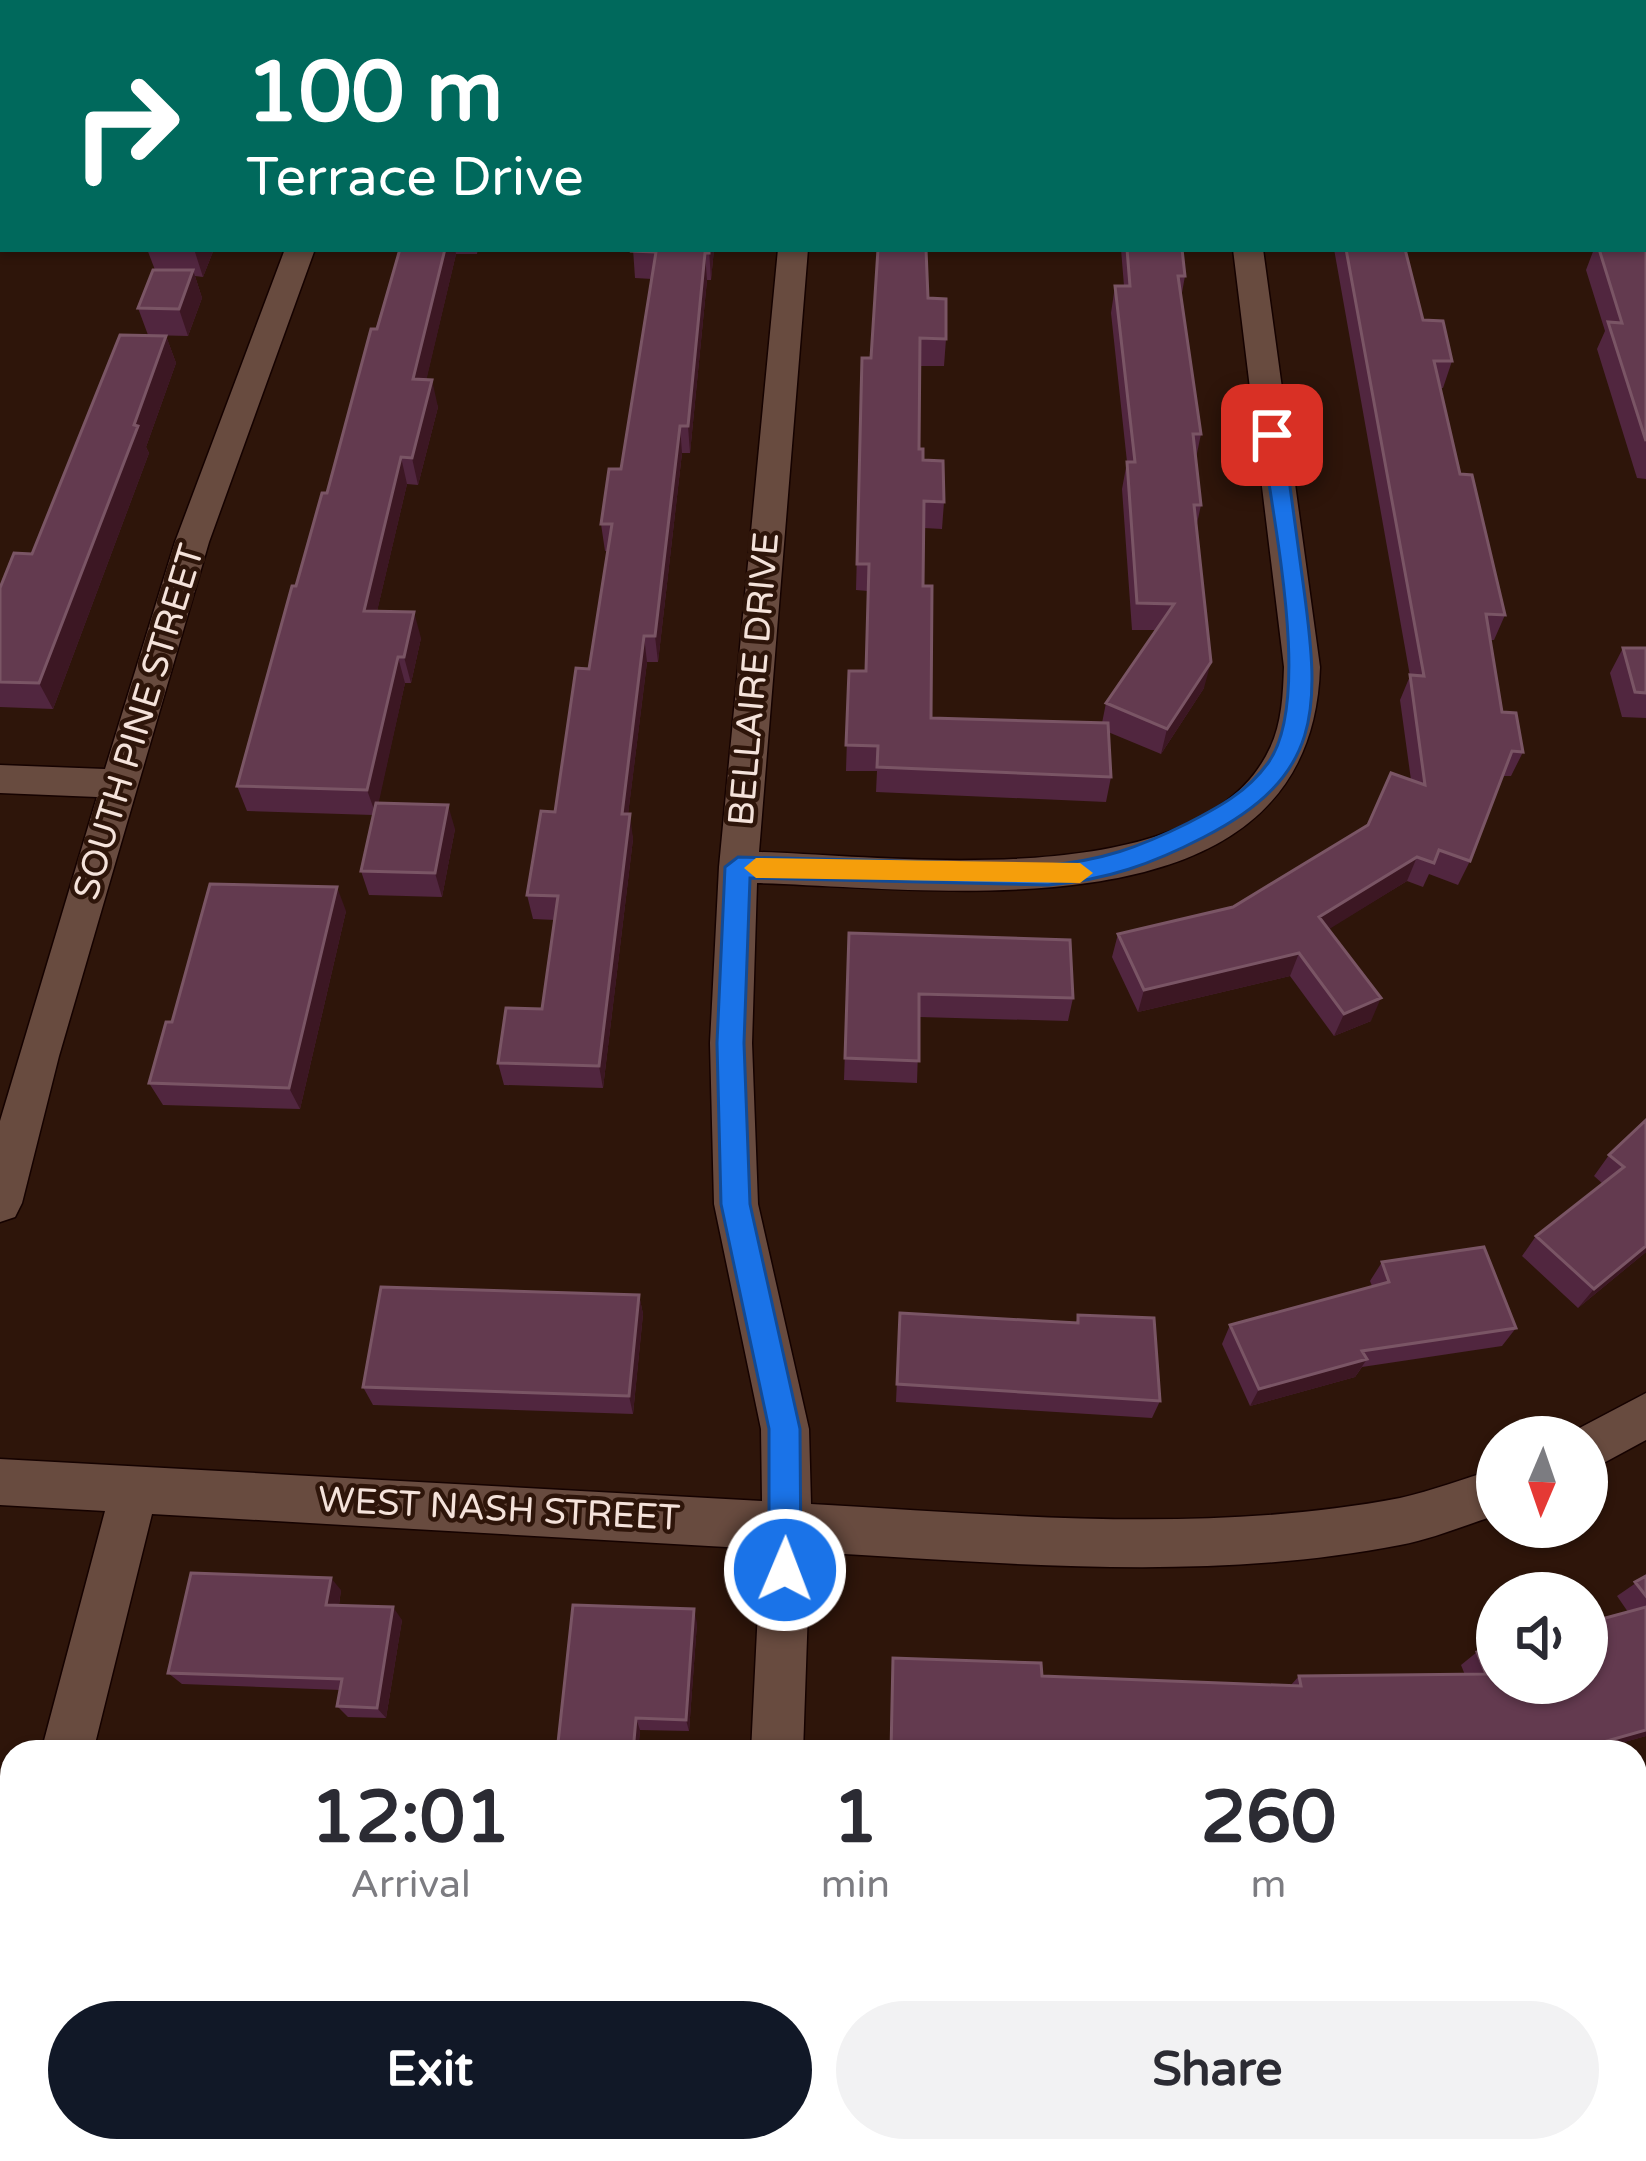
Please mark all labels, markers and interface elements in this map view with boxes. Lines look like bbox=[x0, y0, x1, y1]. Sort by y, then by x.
text: 100 m bbox=[246, 43, 503, 144]
icon: right bbox=[48, 48, 204, 204]
text: Terrace Drive bbox=[246, 145, 584, 210]
pin bbox=[1221, 384, 1323, 486]
icon: arrive bbox=[1239, 402, 1305, 468]
street label: BELLAIRE DRIVE bbox=[720, 530, 788, 828]
street label: SOUTH PINE STREET bbox=[64, 539, 214, 905]
north arrow bbox=[1476, 1416, 1608, 1548]
map controls bbox=[1476, 1416, 1608, 1704]
street label: WEST NASH STREET bbox=[317, 1478, 681, 1540]
position arrow bbox=[722, 1507, 848, 1633]
button: sound bbox=[1476, 1572, 1608, 1704]
text: 12:01 bbox=[311, 1775, 510, 1862]
text: 1 bbox=[833, 1775, 878, 1862]
text: 260 bbox=[1201, 1775, 1336, 1862]
text: Arrival bbox=[350, 1861, 471, 1908]
text: min bbox=[821, 1861, 890, 1908]
text: m bbox=[1251, 1861, 1286, 1908]
button: Exit bbox=[48, 2001, 812, 2139]
button: Share bbox=[836, 2001, 1599, 2139]

